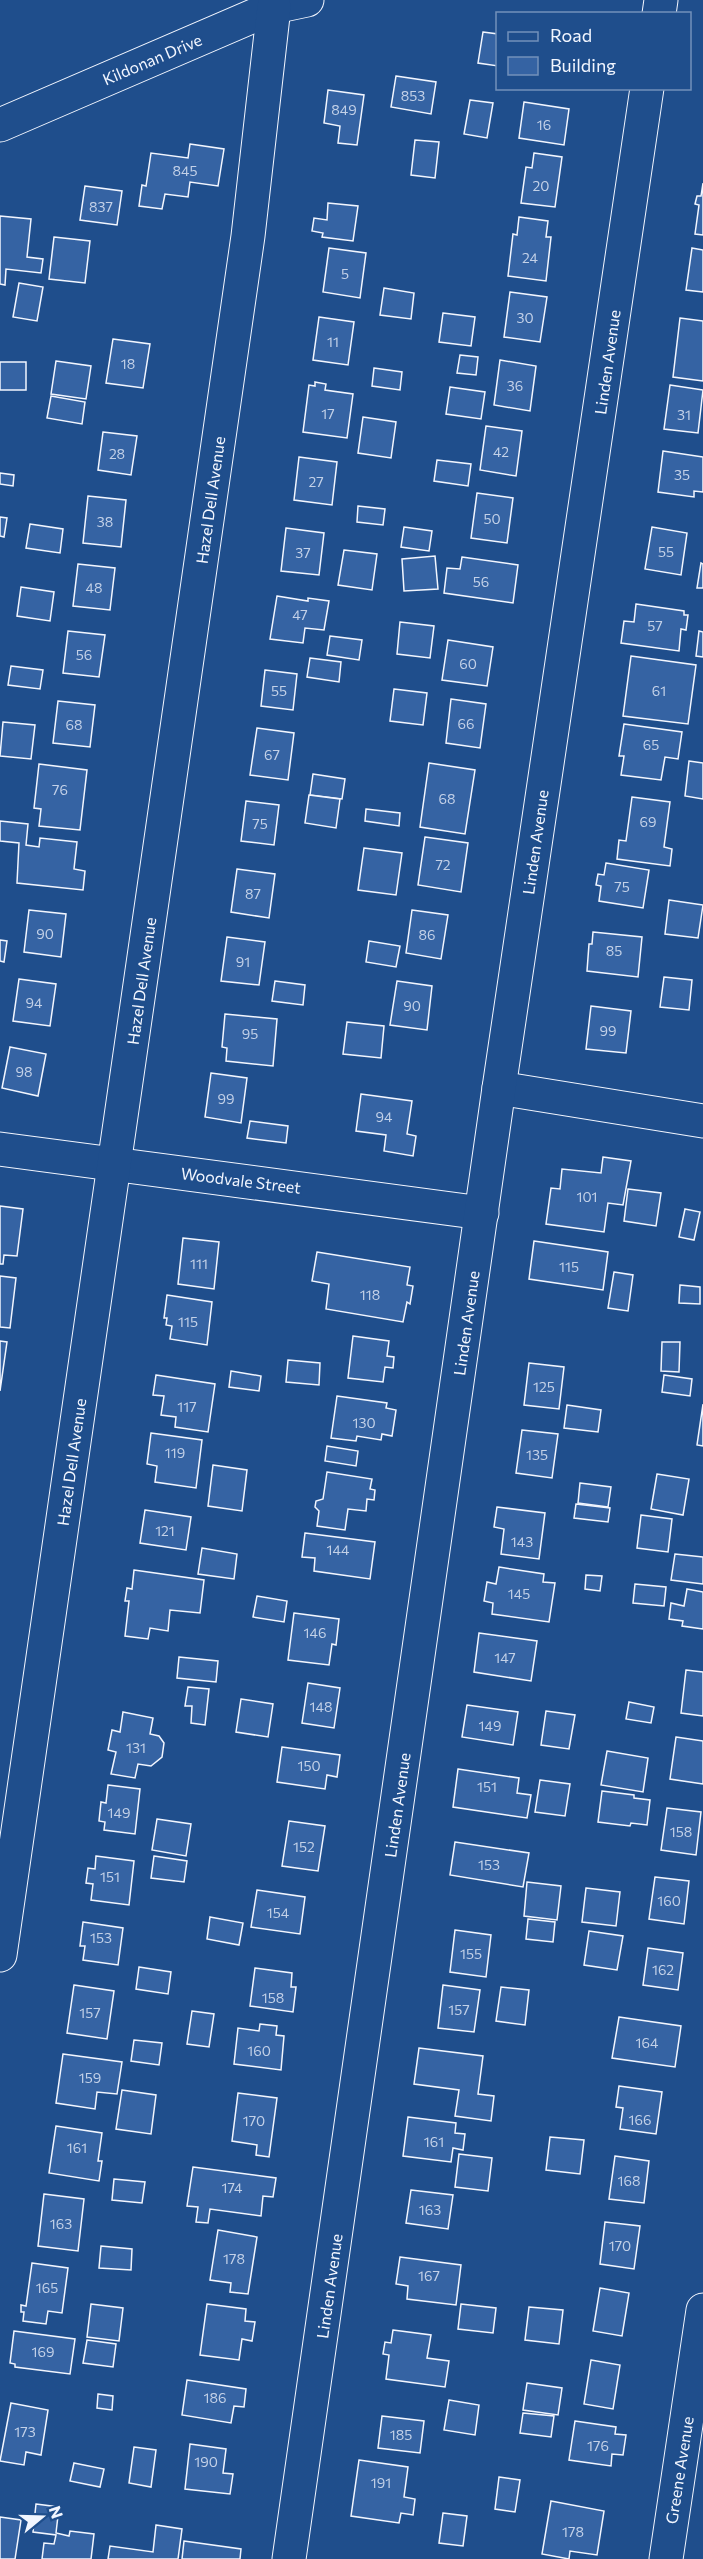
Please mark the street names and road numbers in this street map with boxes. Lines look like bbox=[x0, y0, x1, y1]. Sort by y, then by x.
street label: Kildonan Drive bbox=[99, 30, 205, 88]
street label: Linden Avenue bbox=[590, 308, 624, 416]
street label: Hazel Dell Avenue bbox=[192, 435, 228, 565]
street label: Linden Avenue bbox=[518, 788, 552, 896]
street label: Hazel Dell Avenue bbox=[123, 916, 159, 1046]
street label: Woodvale Street bbox=[180, 1163, 303, 1197]
street label: Linden Avenue bbox=[449, 1269, 483, 1377]
street label: Hazel Dell Avenue bbox=[53, 1397, 89, 1527]
street label: Linden Avenue bbox=[380, 1751, 414, 1859]
street label: Linden Avenue bbox=[312, 2232, 346, 2340]
street label: Greene Avenue bbox=[661, 2415, 697, 2525]

